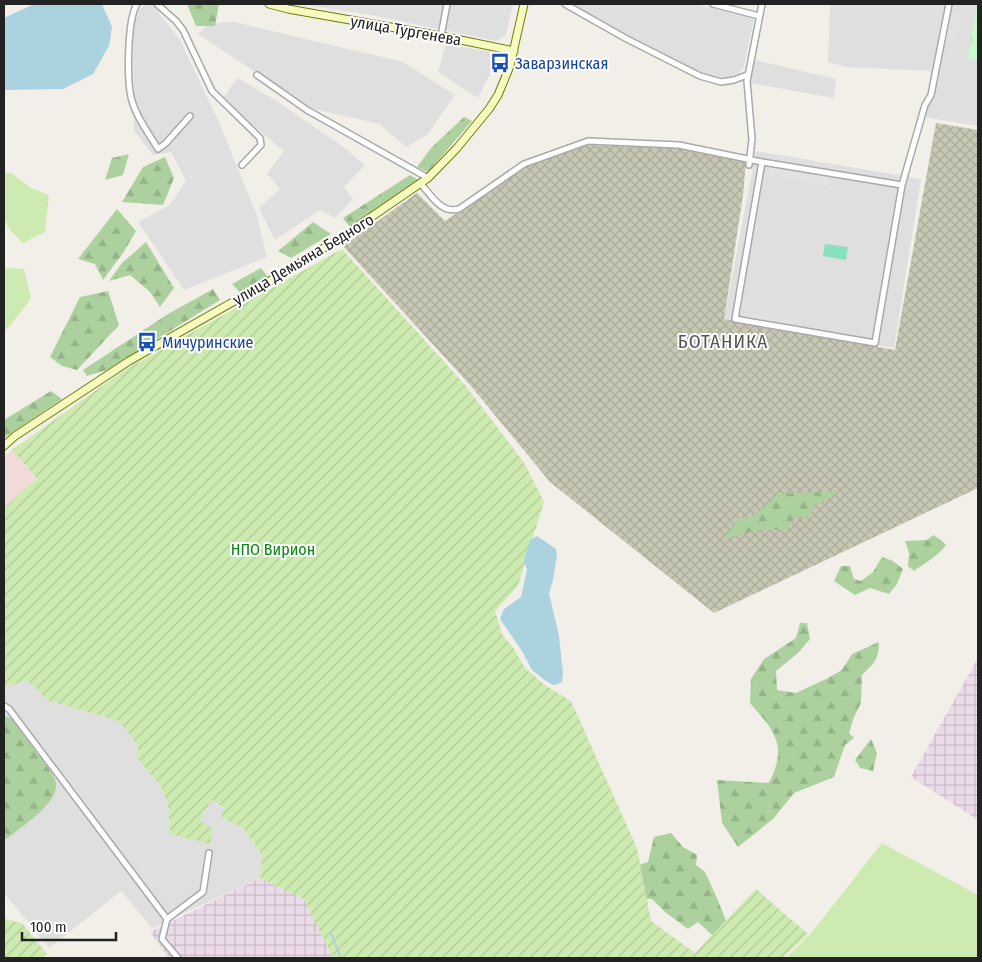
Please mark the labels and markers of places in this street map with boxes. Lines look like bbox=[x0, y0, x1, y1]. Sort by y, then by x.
bus stop icon: Заварзинская bbox=[489, 52, 511, 74]
place label: Заварзинская bbox=[515, 54, 608, 73]
bus stop icon: Мичуринские bbox=[136, 331, 158, 353]
place label: Мичуринские bbox=[162, 333, 254, 352]

